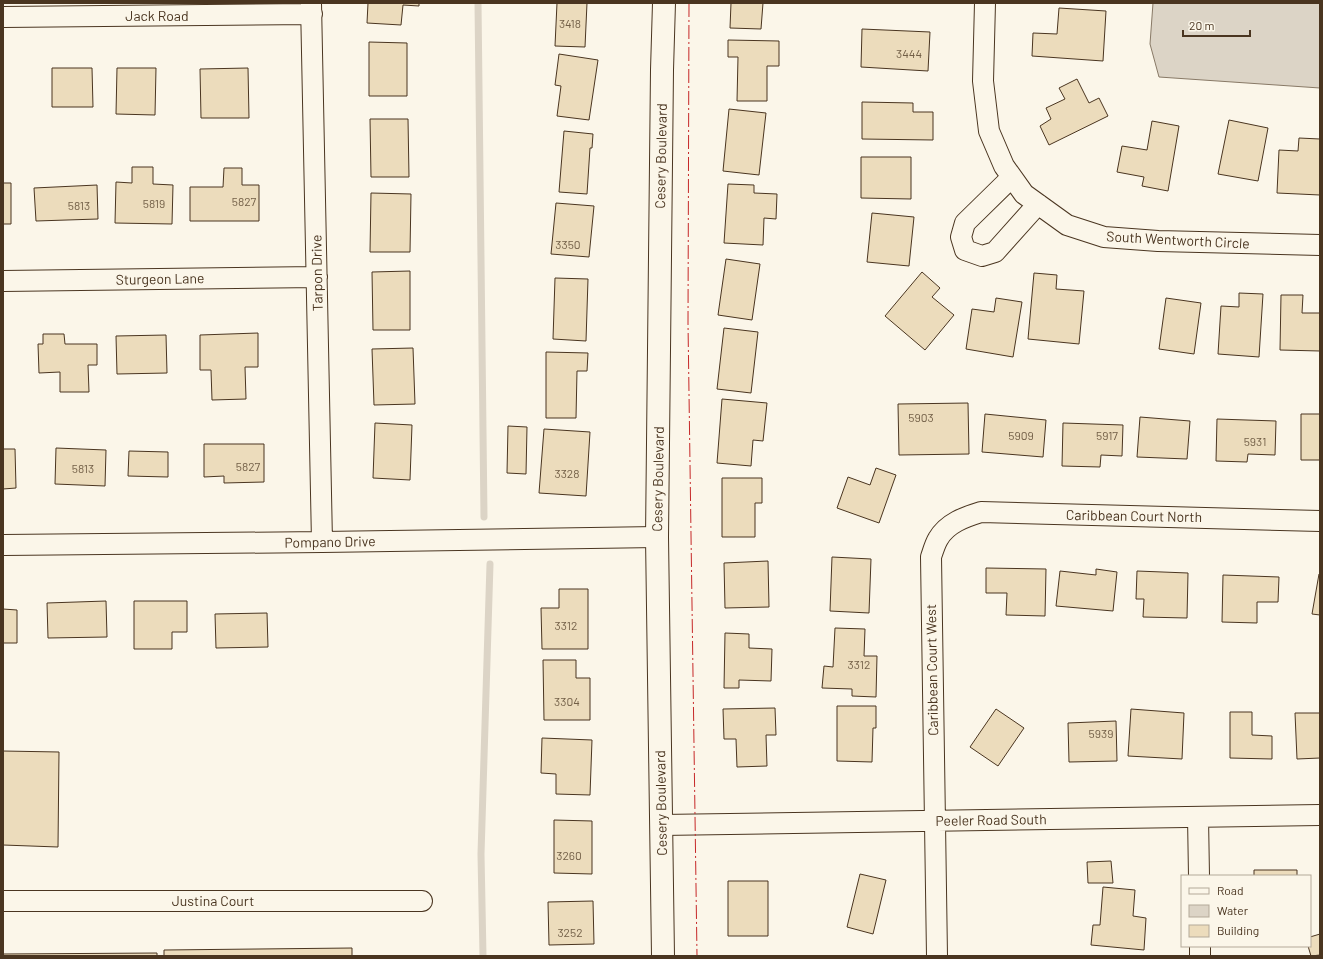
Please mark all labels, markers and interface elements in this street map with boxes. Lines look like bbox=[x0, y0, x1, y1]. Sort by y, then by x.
street label: Jack Road bbox=[125, 7, 189, 24]
scale bar bbox=[1183, 12, 1250, 38]
house number: 3418 bbox=[559, 16, 581, 30]
text: 20 m bbox=[1189, 18, 1215, 32]
house number: 3444 bbox=[896, 46, 922, 60]
street label: Cesery Boulevard bbox=[651, 103, 670, 209]
house number: 5827 bbox=[232, 194, 257, 208]
house number: 5819 bbox=[143, 196, 165, 210]
house number: 5813 bbox=[68, 198, 90, 212]
street label: South Wentworth Circle bbox=[1106, 227, 1250, 252]
street label: Tarpon Drive bbox=[307, 234, 326, 312]
house number: 3350 bbox=[555, 237, 581, 251]
street label: Sturgeon Lane bbox=[116, 269, 204, 288]
house number: 5903 bbox=[908, 410, 934, 424]
street label: Cesery Boulevard bbox=[648, 426, 667, 532]
house number: 5909 bbox=[1008, 428, 1034, 442]
house number: 5917 bbox=[1096, 428, 1118, 442]
house number: 5931 bbox=[1244, 434, 1266, 448]
house number: 5827 bbox=[236, 459, 261, 473]
house number: 5813 bbox=[72, 461, 94, 475]
house number: 3328 bbox=[554, 466, 580, 480]
street label: Caribbean Court North bbox=[1066, 506, 1202, 525]
street label: Pompano Drive bbox=[284, 532, 376, 551]
street label: Caribbean Court West bbox=[922, 604, 941, 736]
house number: 3312 bbox=[555, 618, 577, 632]
house number: 3312 bbox=[848, 657, 870, 671]
house number: 3304 bbox=[554, 694, 580, 708]
house number: 5939 bbox=[1089, 726, 1113, 740]
street label: Cesery Boulevard bbox=[651, 750, 670, 856]
street label: Peeler Road South bbox=[935, 810, 1047, 829]
house number: 3260 bbox=[556, 848, 582, 862]
legend bbox=[1181, 875, 1311, 947]
text: Road bbox=[1217, 883, 1244, 897]
street label: Justina Court bbox=[172, 892, 254, 909]
text: Water bbox=[1217, 903, 1249, 917]
text: Building bbox=[1217, 923, 1259, 937]
house number: 3252 bbox=[557, 925, 583, 939]

